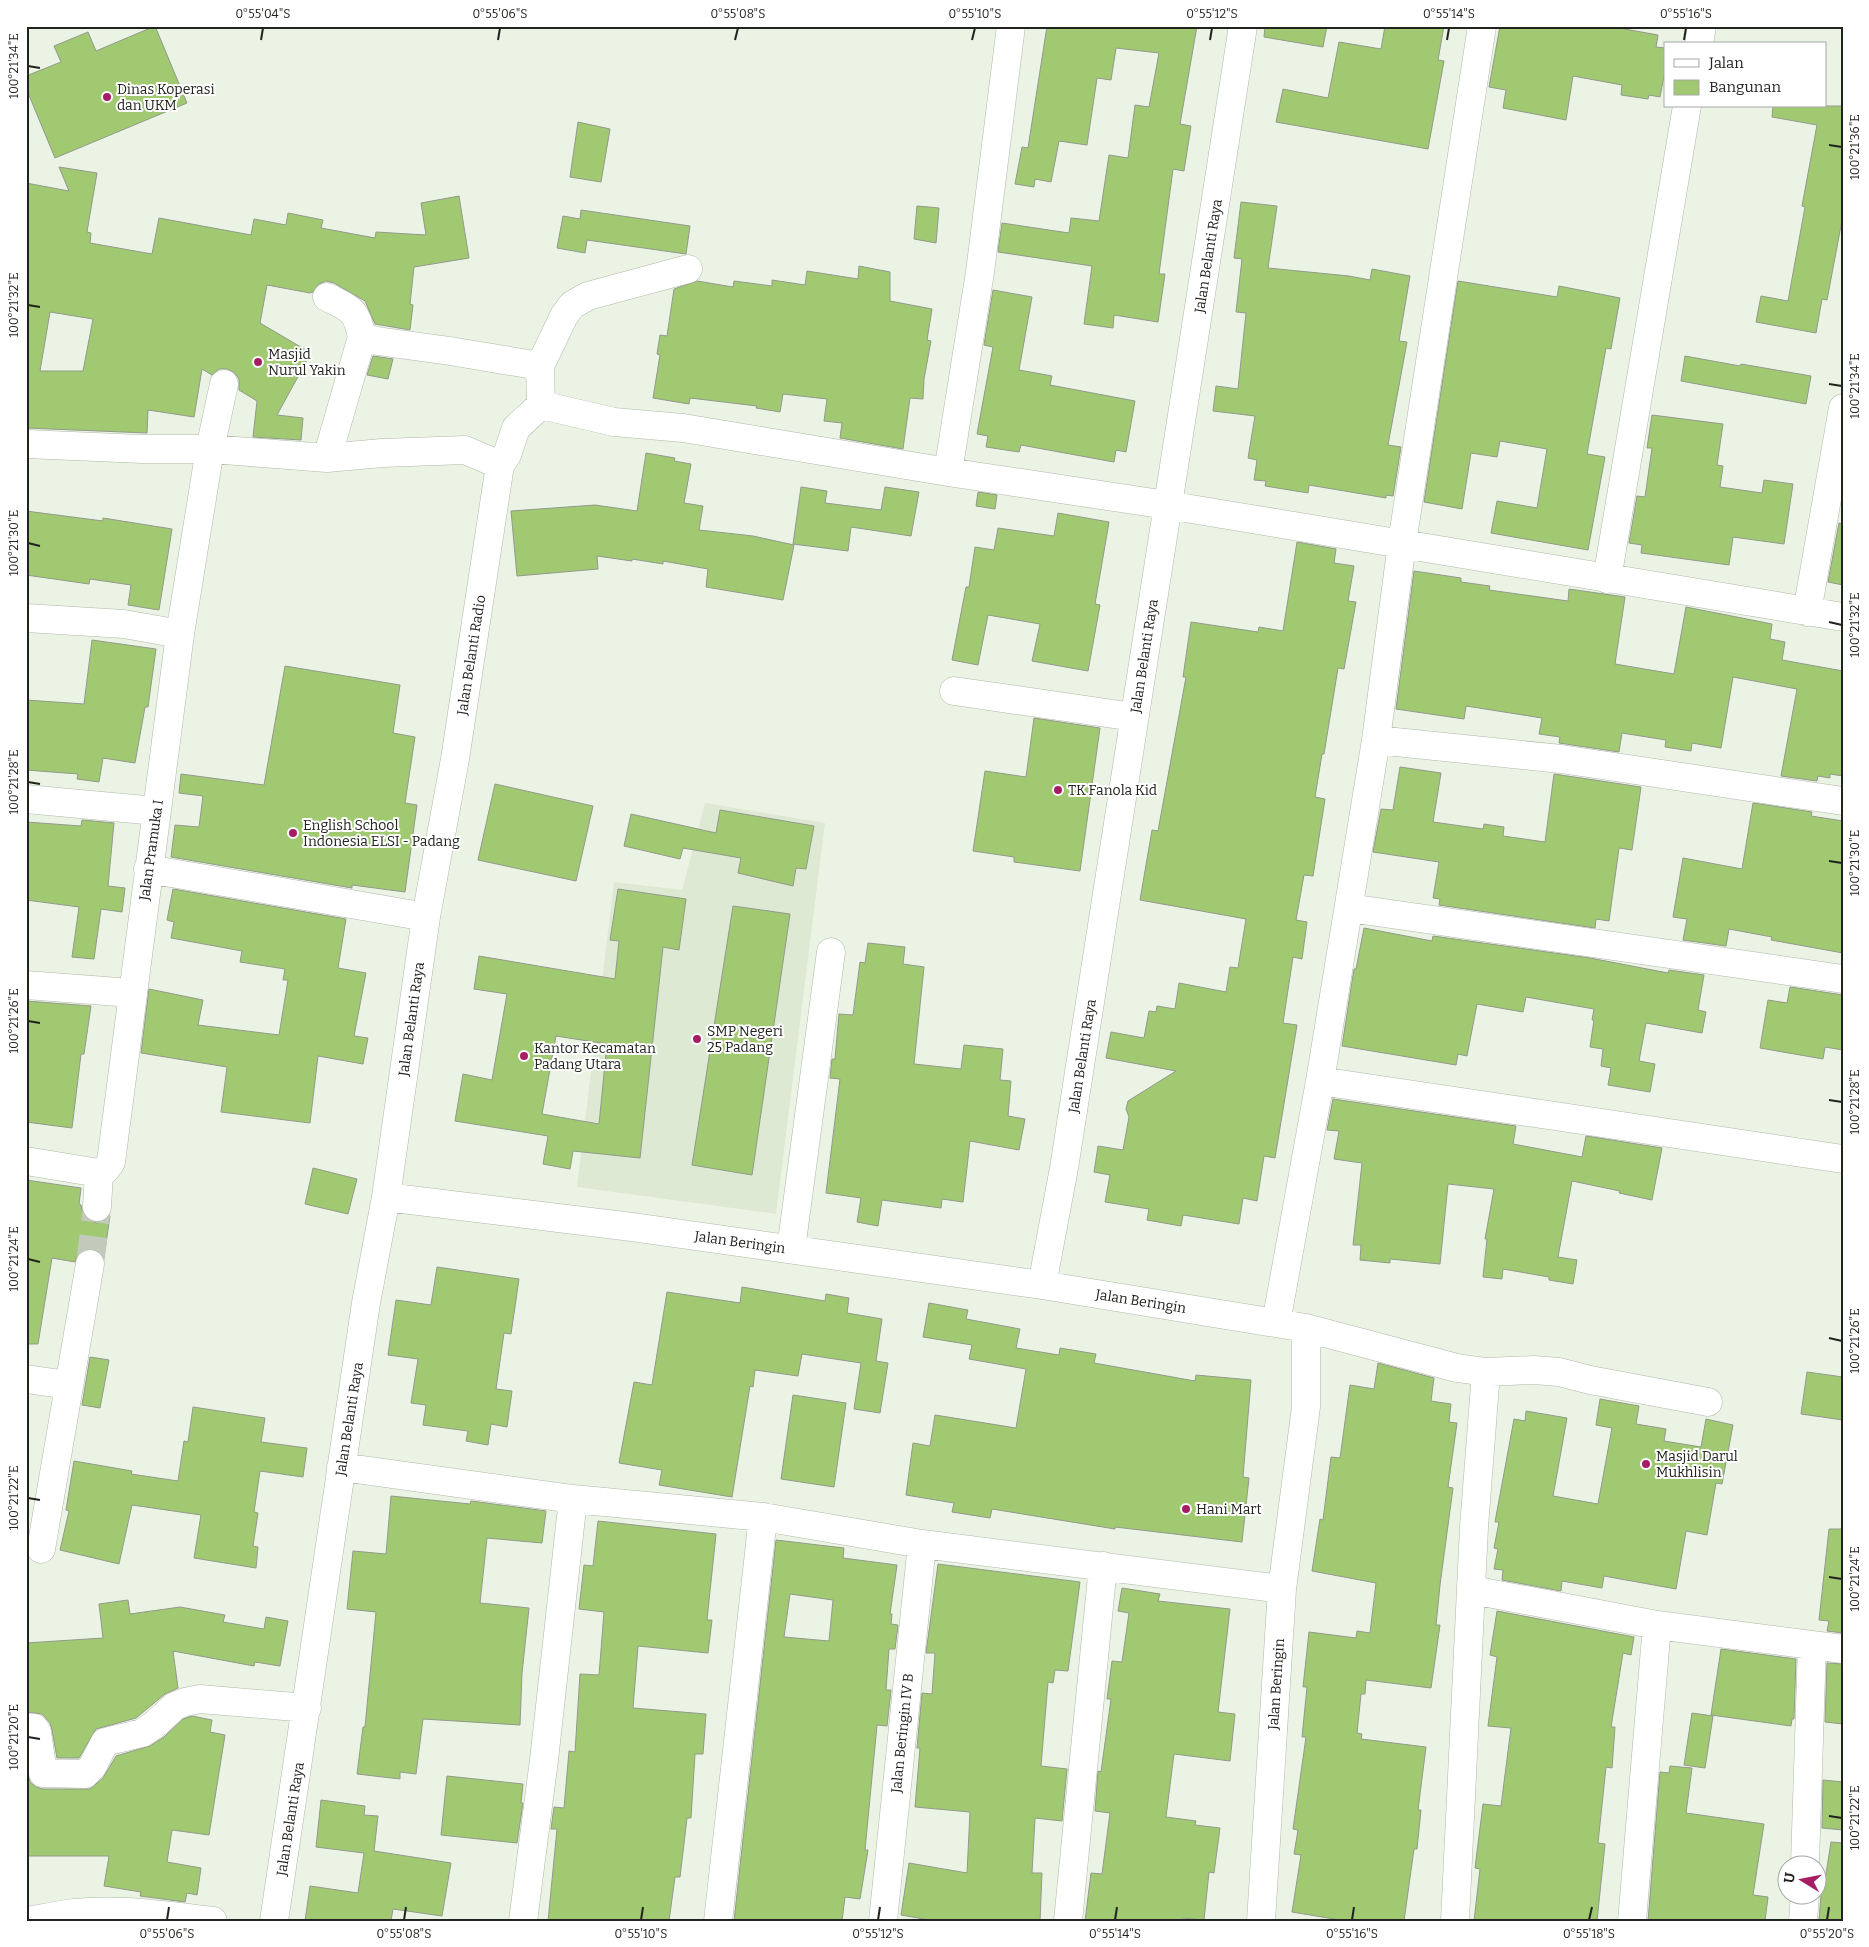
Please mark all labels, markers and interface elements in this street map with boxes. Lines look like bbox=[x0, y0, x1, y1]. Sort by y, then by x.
text: 0°55'04"S bbox=[236, 7, 290, 21]
text: 0°55'06"S bbox=[473, 7, 527, 21]
text: 0°55'08"S bbox=[711, 7, 765, 21]
text: 0°55'10"S bbox=[949, 7, 1001, 21]
text: 0°55'12"S bbox=[1186, 7, 1238, 21]
text: 0°55'14"S bbox=[1423, 7, 1475, 21]
text: 0°55'16"S bbox=[1660, 7, 1712, 21]
text: 100°21'34"E bbox=[7, 33, 21, 99]
legend bbox=[1664, 42, 1826, 108]
text: Jalan bbox=[1708, 54, 1744, 72]
text: Bangunan bbox=[1709, 78, 1781, 96]
place label: Dinas Koperasi dan UKM bbox=[117, 81, 215, 114]
marker: Dinas Koperasi dan UKM bbox=[101, 91, 113, 103]
text: 100°21'36"E bbox=[1848, 114, 1862, 180]
street label: Jalan Belanti Raya bbox=[1191, 198, 1226, 315]
text: 100°21'32"E bbox=[7, 273, 21, 338]
place label: Masjid Nurul Yakin bbox=[268, 346, 346, 379]
text: 100°21'34"E bbox=[1848, 353, 1862, 419]
marker: Masjid Nurul Yakin bbox=[252, 356, 264, 368]
text: 100°21'30"E bbox=[7, 510, 21, 576]
text: 100°21'32"E bbox=[1848, 593, 1862, 658]
street label: Jalan Belanti Radio bbox=[453, 594, 489, 717]
street label: Jalan Belanti Raya bbox=[1127, 598, 1162, 715]
text: 100°21'28"E bbox=[7, 749, 21, 815]
place label: TK Fanola Kid bbox=[1068, 782, 1157, 799]
marker: TK Fanola Kid bbox=[1052, 784, 1064, 796]
street label: Jalan Pramuka I bbox=[136, 798, 167, 903]
place label: English School Indonesia ELSI - Padang bbox=[303, 817, 460, 850]
marker: English School Indonesia ELSI - Padang bbox=[287, 827, 299, 839]
text: 100°21'30"E bbox=[1848, 830, 1862, 896]
street label: Jalan Belanti Raya bbox=[395, 961, 428, 1078]
text: 100°21'26"E bbox=[7, 988, 21, 1054]
street label: Jalan Belanti Raya bbox=[1065, 998, 1100, 1115]
place label: SMP Negeri 25 Padang bbox=[707, 1023, 783, 1056]
marker: SMP Negeri 25 Padang bbox=[691, 1033, 703, 1045]
place label: Kantor Kecamatan Padang Utara bbox=[534, 1040, 656, 1073]
marker: Kantor Kecamatan Padang Utara bbox=[518, 1050, 530, 1062]
text: 100°21'28"E bbox=[1848, 1069, 1862, 1135]
text: 100°21'24"E bbox=[7, 1226, 21, 1292]
street label: Jalan Beringin bbox=[693, 1228, 786, 1257]
street label: Jalan Beringin bbox=[1093, 1286, 1188, 1317]
text: 100°21'26"E bbox=[1848, 1308, 1862, 1374]
street label: Jalan Belanti Raya bbox=[332, 1361, 367, 1478]
place label: Masjid Darul Mukhlisin bbox=[1656, 1448, 1738, 1481]
marker: Masjid Darul Mukhlisin bbox=[1640, 1458, 1652, 1470]
text: 100°21'22"E bbox=[7, 1466, 21, 1530]
place label: Hani Mart bbox=[1196, 1501, 1262, 1518]
marker: Hani Mart bbox=[1180, 1503, 1192, 1515]
text: 100°21'24"E bbox=[1848, 1546, 1862, 1612]
street label: Jalan Beringin bbox=[1265, 1638, 1288, 1731]
street label: Jalan Beringin IV B bbox=[888, 1672, 917, 1795]
text: 100°21'20"E bbox=[7, 1704, 21, 1770]
street label: Jalan Belanti Raya bbox=[273, 1761, 308, 1878]
text: 100°21'22"E bbox=[1848, 1786, 1862, 1850]
north arrow bbox=[1776, 1854, 1826, 1904]
text: U bbox=[1780, 1871, 1799, 1884]
text: 0°55'06"S bbox=[140, 1927, 194, 1941]
text: 0°55'08"S bbox=[377, 1927, 431, 1941]
text: 0°55'10"S bbox=[615, 1927, 667, 1941]
text: 0°55'12"S bbox=[852, 1927, 904, 1941]
text: 0°55'14"S bbox=[1089, 1927, 1141, 1941]
text: 0°55'16"S bbox=[1326, 1927, 1378, 1941]
text: 0°55'18"S bbox=[1563, 1927, 1615, 1941]
text: 0°55'20"S bbox=[1800, 1927, 1854, 1941]

